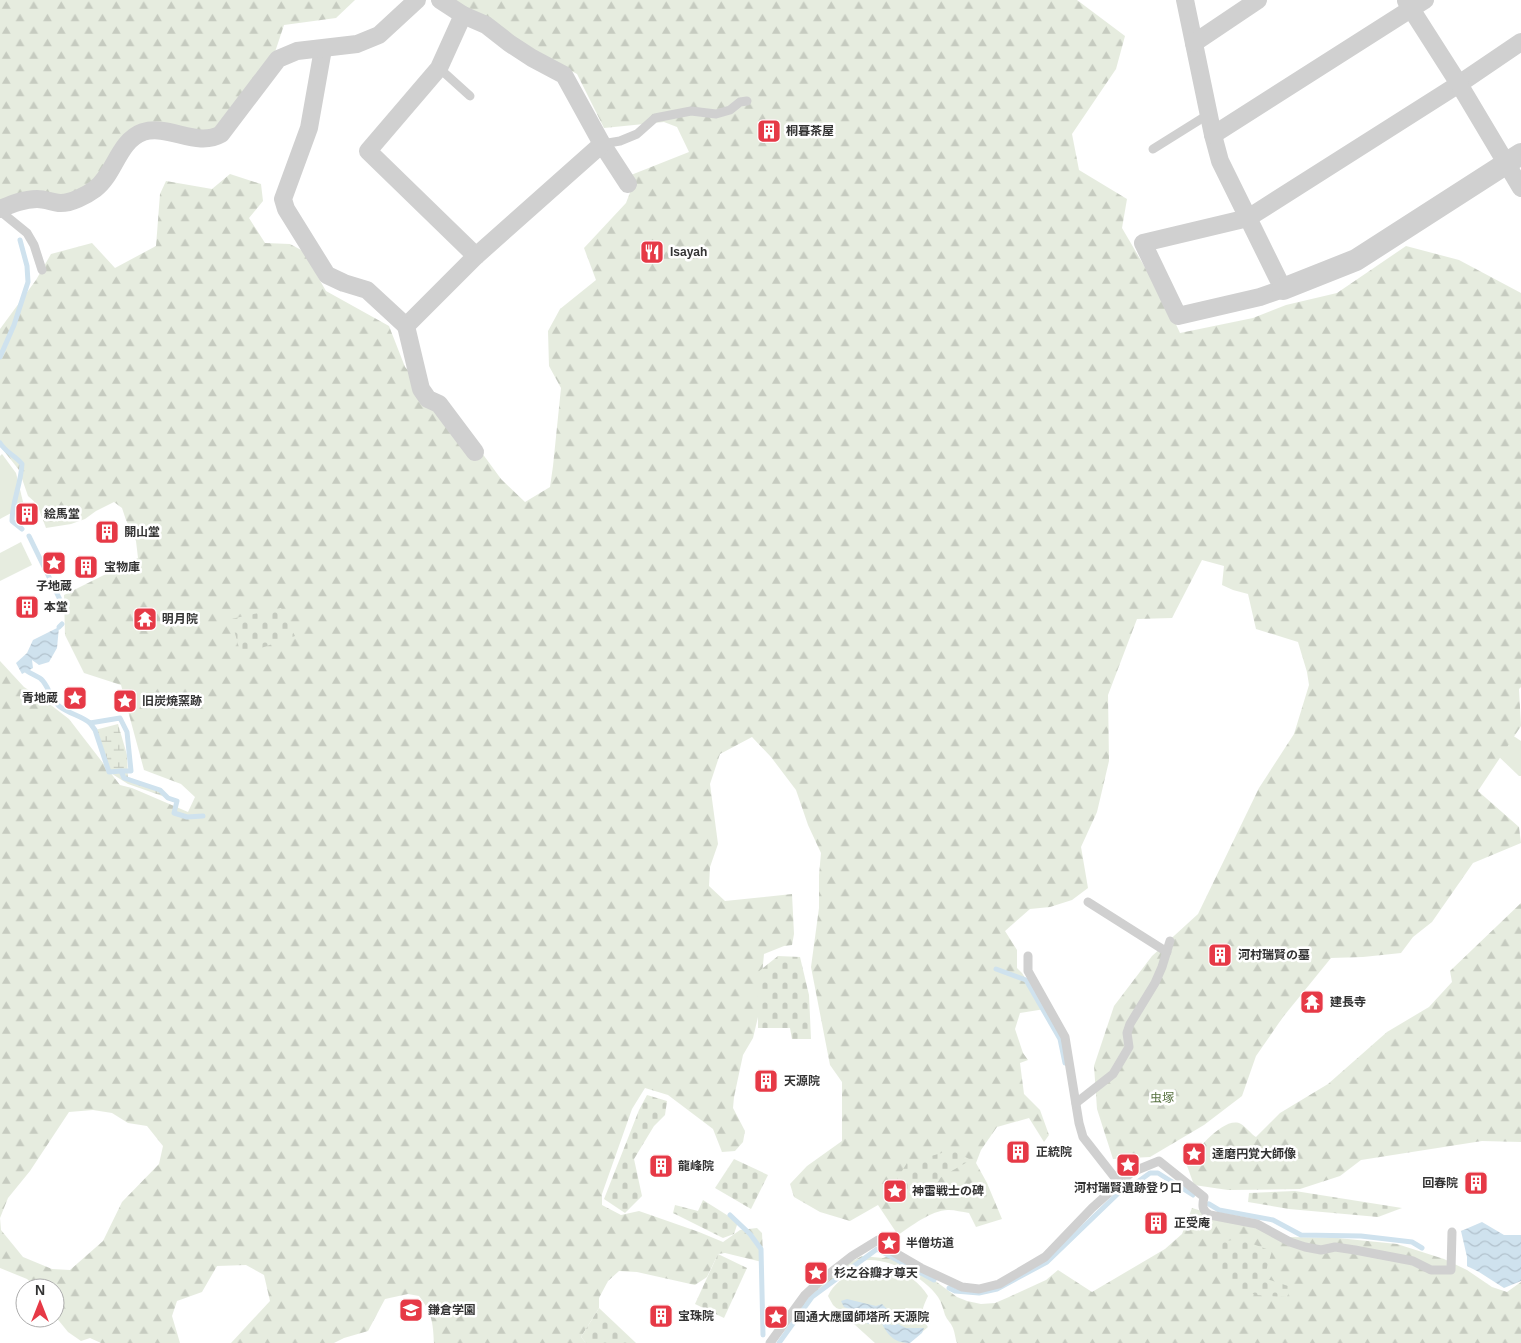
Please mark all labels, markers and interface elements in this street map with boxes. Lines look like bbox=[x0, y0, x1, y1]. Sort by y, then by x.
building icon: 桐暮茶屋 bbox=[756, 118, 782, 144]
place label: 桐暮茶屋 bbox=[786, 124, 834, 138]
restaurant icon: Isayah bbox=[639, 239, 665, 265]
place label: Isayah bbox=[670, 245, 707, 259]
building icon: 絵馬堂 bbox=[14, 501, 40, 527]
place label: 絵馬堂 bbox=[44, 507, 80, 521]
building icon: 開山堂 bbox=[94, 519, 120, 545]
place label: 開山堂 bbox=[124, 525, 160, 539]
place icon: 子地蔵 bbox=[41, 550, 67, 576]
building icon: 宝物庫 bbox=[73, 554, 99, 580]
place label: 宝物庫 bbox=[104, 560, 140, 574]
place label: 子地蔵 bbox=[36, 579, 72, 593]
building icon: 本堂 bbox=[14, 594, 40, 620]
place label: 本堂 bbox=[44, 600, 68, 614]
temple icon: 明月院 bbox=[132, 606, 158, 632]
place label: 明月院 bbox=[162, 612, 198, 626]
place icon: 青地蔵 bbox=[62, 685, 88, 711]
place icon: 旧炭焼窯跡 bbox=[112, 688, 138, 714]
place label: 青地蔵 bbox=[22, 691, 58, 705]
place label: 旧炭焼窯跡 bbox=[142, 694, 202, 708]
building icon: 河村瑞賢の墓 bbox=[1207, 942, 1233, 968]
place label: 河村瑞賢の墓 bbox=[1238, 948, 1310, 962]
temple icon: 建長寺 bbox=[1299, 989, 1325, 1015]
place label: 建長寺 bbox=[1330, 995, 1366, 1009]
building icon: 天源院 bbox=[753, 1068, 779, 1094]
place label: 天源院 bbox=[784, 1074, 820, 1088]
park label: 虫塚 bbox=[1150, 1091, 1174, 1105]
building icon: 正統院 bbox=[1005, 1139, 1031, 1165]
place icon: 達磨円覚大師像 bbox=[1181, 1141, 1207, 1167]
place label: 正統院 bbox=[1036, 1145, 1072, 1159]
place label: 達磨円覚大師像 bbox=[1212, 1147, 1296, 1161]
place icon: 河村瑞賢遺跡登り口 bbox=[1115, 1152, 1141, 1178]
building icon: 龍峰院 bbox=[648, 1153, 674, 1179]
place label: 龍峰院 bbox=[678, 1159, 714, 1173]
building icon: 回春院 bbox=[1463, 1170, 1489, 1196]
place label: 回春院 bbox=[1422, 1176, 1458, 1190]
place icon: 神雷戦士の碑 bbox=[882, 1178, 908, 1204]
place label: 河村瑞賢遺跡登り口 bbox=[1074, 1181, 1182, 1195]
place label: 神雷戦士の碑 bbox=[912, 1184, 984, 1198]
building icon: 正受庵 bbox=[1143, 1210, 1169, 1236]
place label: 正受庵 bbox=[1174, 1216, 1210, 1230]
place icon: 半僧坊道 bbox=[876, 1230, 902, 1256]
place label: 半僧坊道 bbox=[906, 1236, 954, 1250]
place icon: 杉之谷瓣才尊天 bbox=[803, 1260, 829, 1286]
place label: 杉之谷瓣才尊天 bbox=[834, 1266, 918, 1280]
north arrow bbox=[15, 1278, 65, 1328]
text: N bbox=[35, 1282, 45, 1298]
school or university icon: 鎌倉学園 bbox=[398, 1297, 424, 1323]
place label: 鎌倉学園 bbox=[428, 1303, 476, 1317]
building icon: 宝珠院 bbox=[648, 1303, 674, 1329]
place icon: 圓通大應國師塔所 天源院 bbox=[763, 1304, 789, 1330]
place label: 宝珠院 bbox=[678, 1309, 714, 1323]
place label: 圓通大應國師塔所 天源院 bbox=[794, 1310, 929, 1324]

